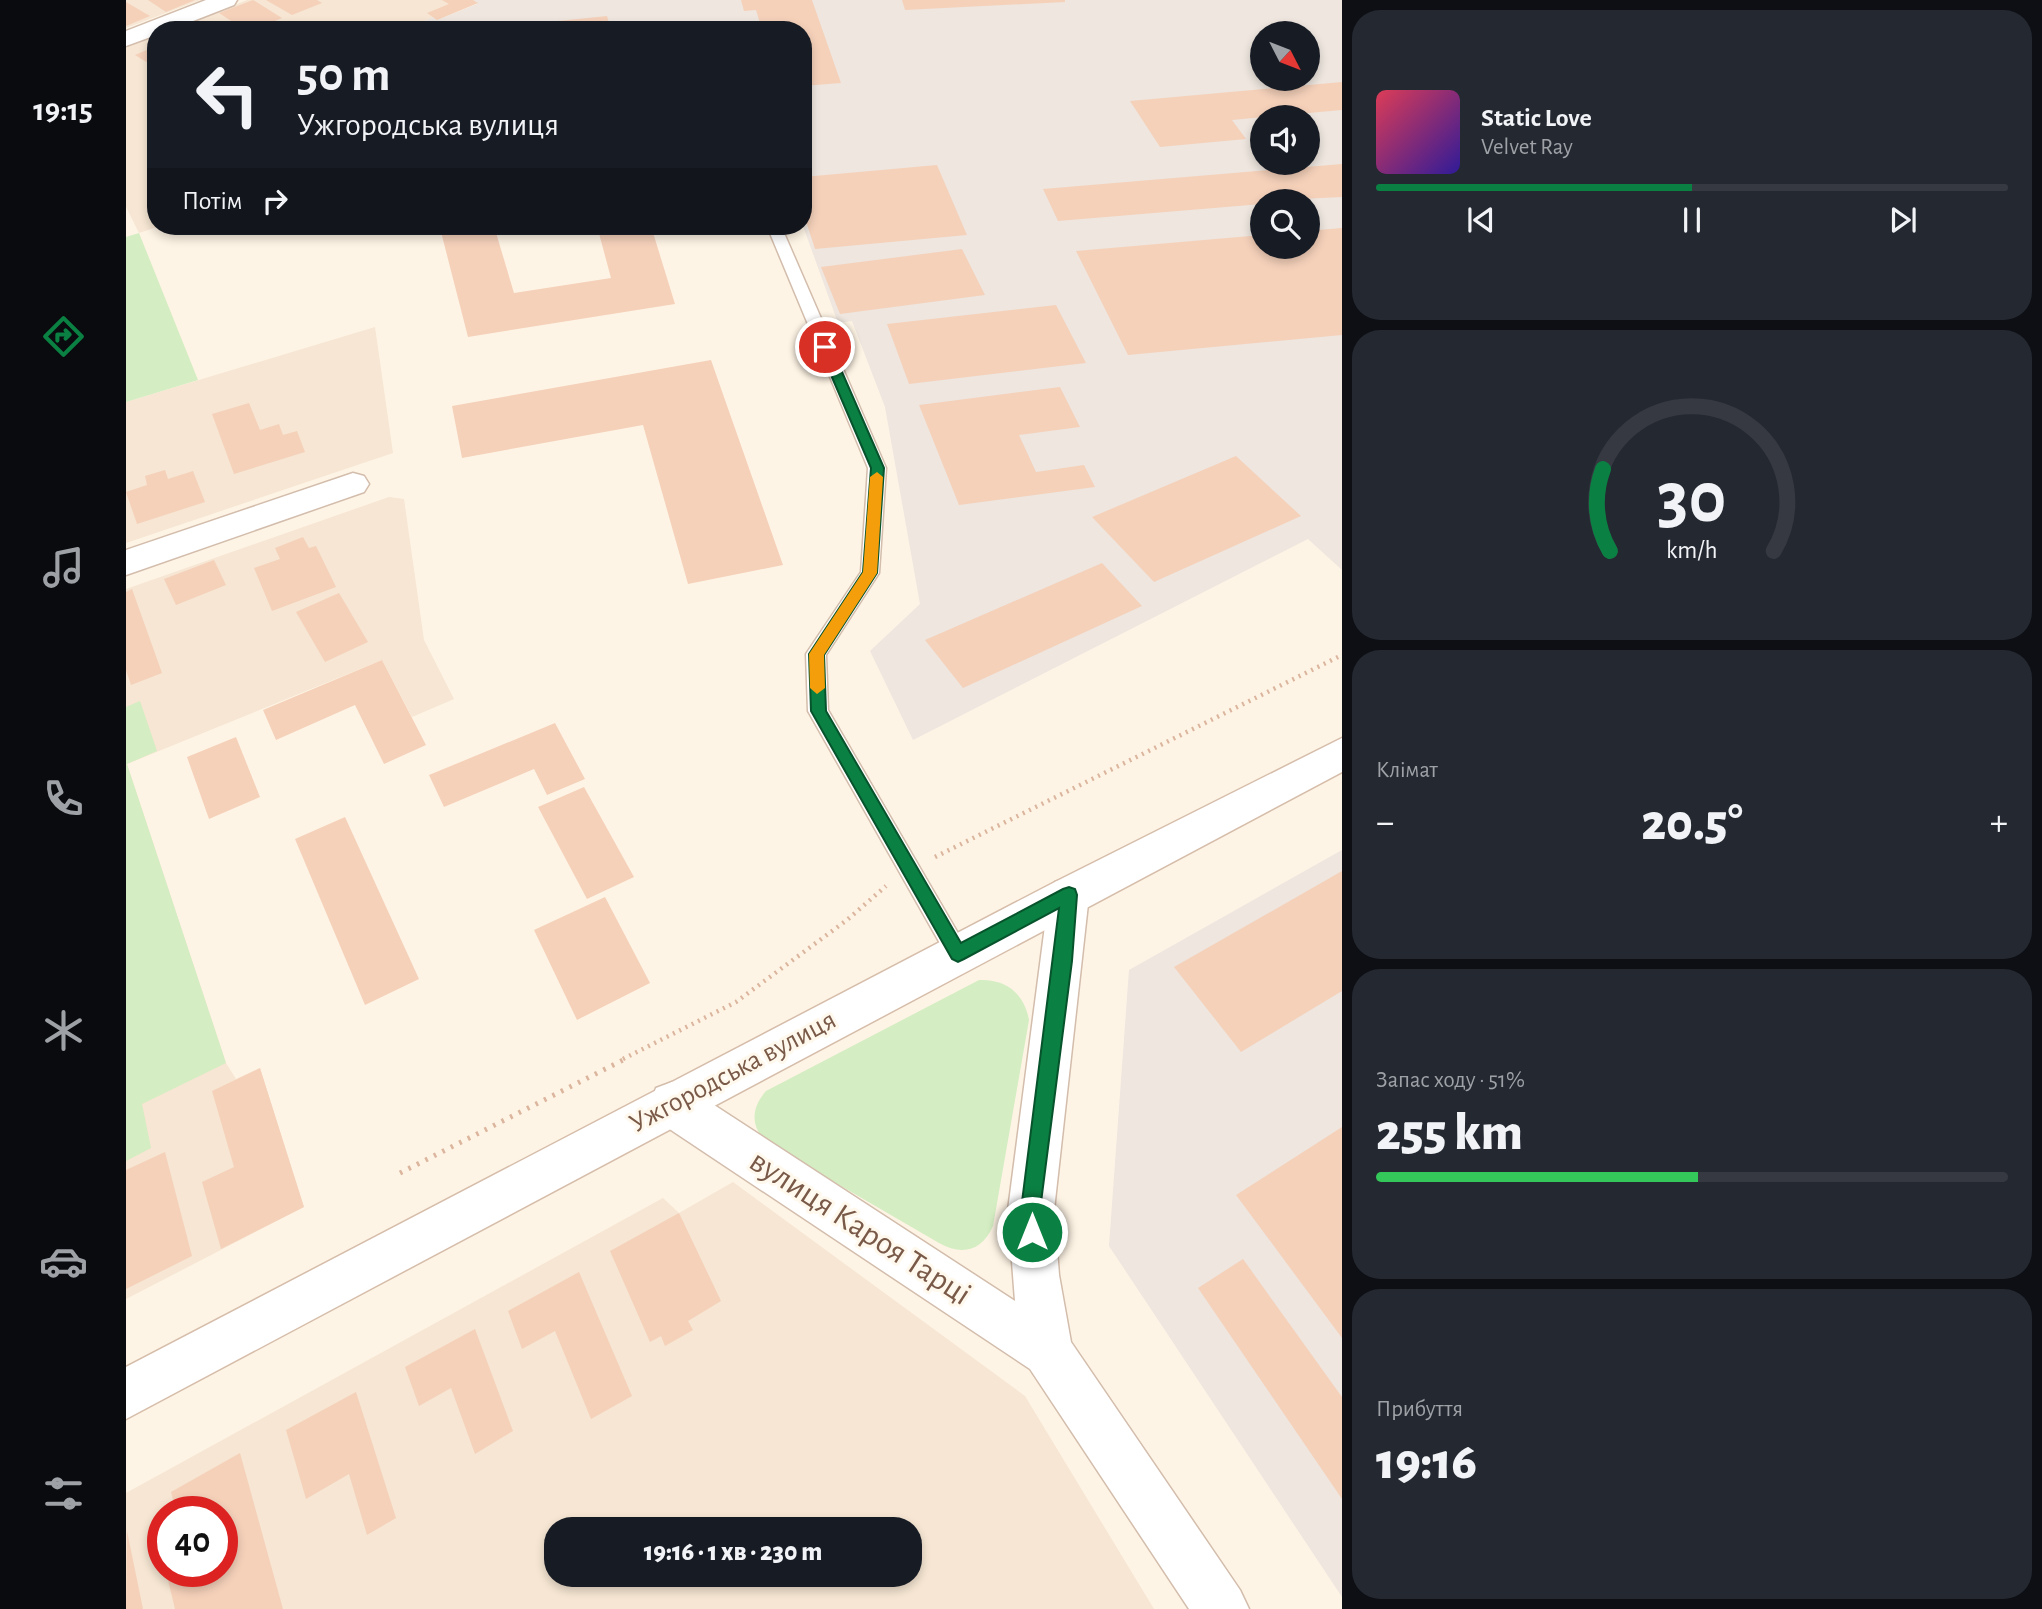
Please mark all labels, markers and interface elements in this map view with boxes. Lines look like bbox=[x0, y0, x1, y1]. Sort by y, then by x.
north arrow bbox=[1250, 21, 1320, 91]
map controls bbox=[1250, 21, 1320, 259]
icon: left bbox=[182, 49, 273, 140]
text: 50 m bbox=[297, 51, 391, 100]
text: 19:15 bbox=[33, 94, 93, 126]
button: sound bbox=[1250, 105, 1320, 175]
text: Static Love bbox=[1481, 105, 1592, 131]
text: Ужгородська вулиця bbox=[297, 109, 559, 141]
text: Velvet Ray bbox=[1481, 136, 1573, 159]
icon: right bbox=[256, 182, 294, 220]
text: Потім bbox=[182, 188, 242, 214]
button: search bbox=[1250, 189, 1320, 259]
icon: previous bbox=[1462, 201, 1500, 239]
icon: pause bbox=[1673, 201, 1711, 239]
icon: next bbox=[1884, 201, 1922, 239]
icon: directions bbox=[39, 312, 88, 361]
pin bbox=[795, 317, 855, 377]
icon: arrive bbox=[806, 328, 844, 366]
text: 30 bbox=[1657, 463, 1727, 536]
text: km/h bbox=[1666, 537, 1718, 562]
icon: music bbox=[39, 543, 88, 592]
text: Клімат bbox=[1376, 759, 1438, 782]
icon: phone bbox=[39, 774, 88, 823]
text: 20.5° bbox=[1641, 797, 1743, 849]
text: − bbox=[1376, 804, 1394, 842]
text: + bbox=[1990, 804, 2008, 842]
icon: climate bbox=[39, 1006, 88, 1055]
street label: Ужгородська вулиця bbox=[625, 1006, 841, 1138]
text: Запас ходу · 51% bbox=[1376, 1069, 1525, 1092]
text: 255 km bbox=[1376, 1107, 1523, 1159]
street label: вулиця Кароя Тарці bbox=[744, 1144, 976, 1312]
position arrow bbox=[995, 1195, 1069, 1269]
icon: car bbox=[39, 1237, 88, 1286]
text: Прибуття bbox=[1376, 1398, 1463, 1421]
text: 19:16 bbox=[1376, 1436, 1477, 1488]
icon: filters bbox=[39, 1469, 88, 1518]
speed limit sign: 40 bbox=[147, 1496, 238, 1587]
text: 19:16 · 1 хв · 230 m bbox=[644, 1539, 822, 1565]

